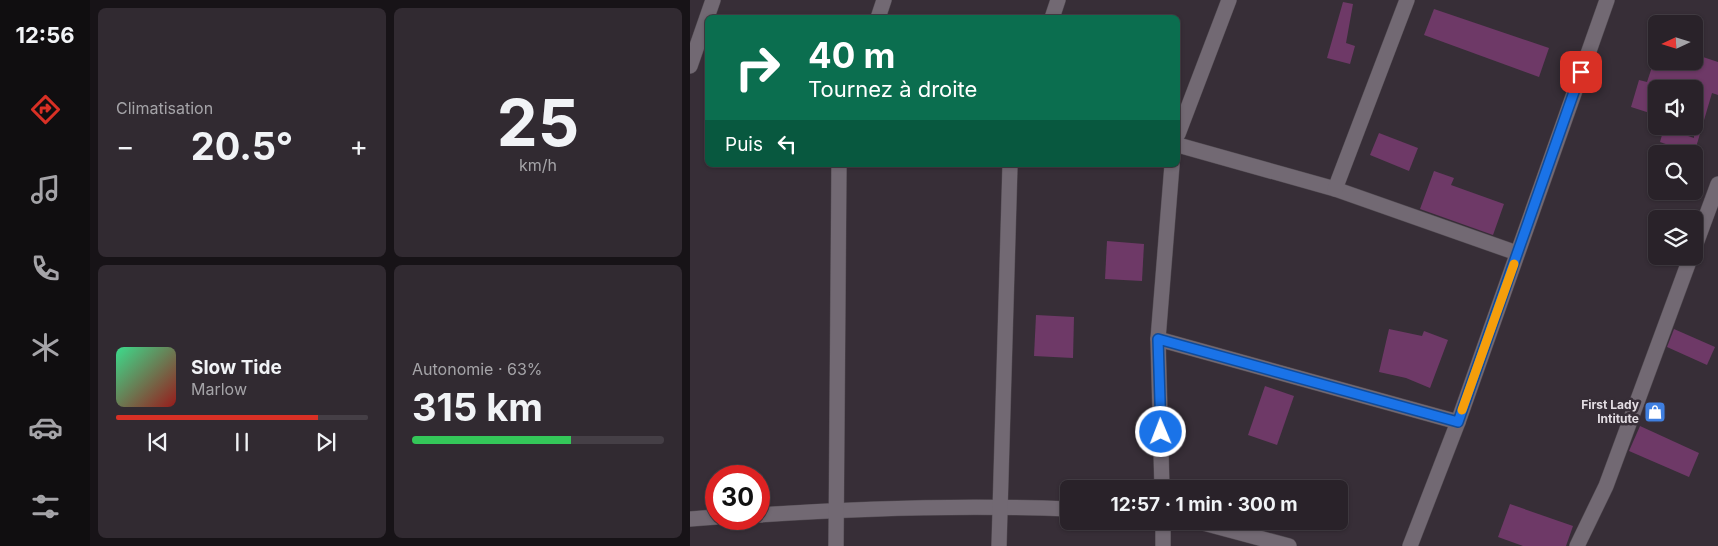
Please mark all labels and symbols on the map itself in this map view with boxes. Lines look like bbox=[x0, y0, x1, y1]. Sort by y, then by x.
north arrow bbox=[1648, 15, 1702, 70]
pin bbox=[1560, 51, 1602, 93]
place label: First Lady Intitute bbox=[1581, 397, 1640, 426]
shop icon: First Lady Intitute bbox=[1643, 400, 1667, 424]
position arrow bbox=[1134, 405, 1186, 457]
speed limit sign: 30 bbox=[705, 465, 770, 530]

